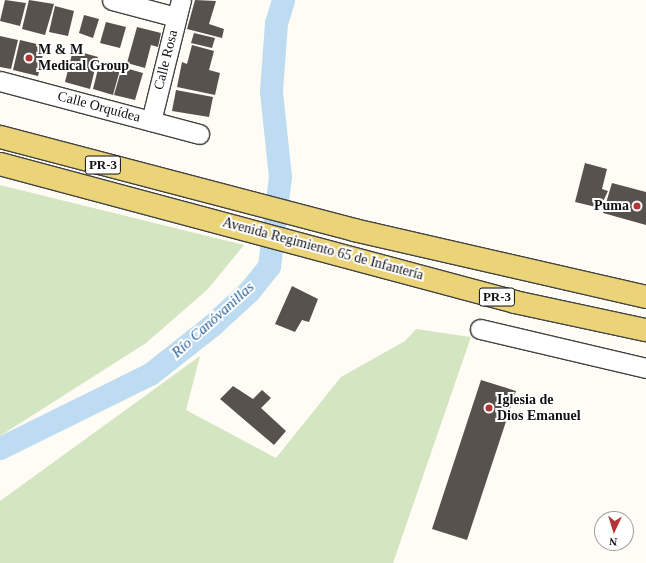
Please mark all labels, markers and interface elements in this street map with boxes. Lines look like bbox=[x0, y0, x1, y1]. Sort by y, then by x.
street label: Calle Rosa bbox=[150, 28, 182, 92]
place label: M & M Medical Group bbox=[38, 42, 129, 74]
marker: M & M Medical Group bbox=[23, 52, 35, 64]
street label: Calle Orquídea bbox=[56, 88, 142, 126]
road number: PR-3 bbox=[84, 154, 122, 176]
place label: Puma bbox=[594, 198, 629, 214]
marker: Puma bbox=[632, 201, 642, 211]
street label: Avenida Regimiento 65 de Infantería bbox=[221, 214, 425, 284]
water label: Río Canóvanillas bbox=[168, 278, 258, 362]
road number: PR-3 bbox=[478, 286, 516, 308]
place label: Iglesia de Dios Emanuel bbox=[497, 392, 581, 424]
marker: Iglesia de Dios Emanuel bbox=[484, 403, 494, 413]
north arrow bbox=[594, 511, 634, 551]
text: N bbox=[609, 536, 618, 548]

